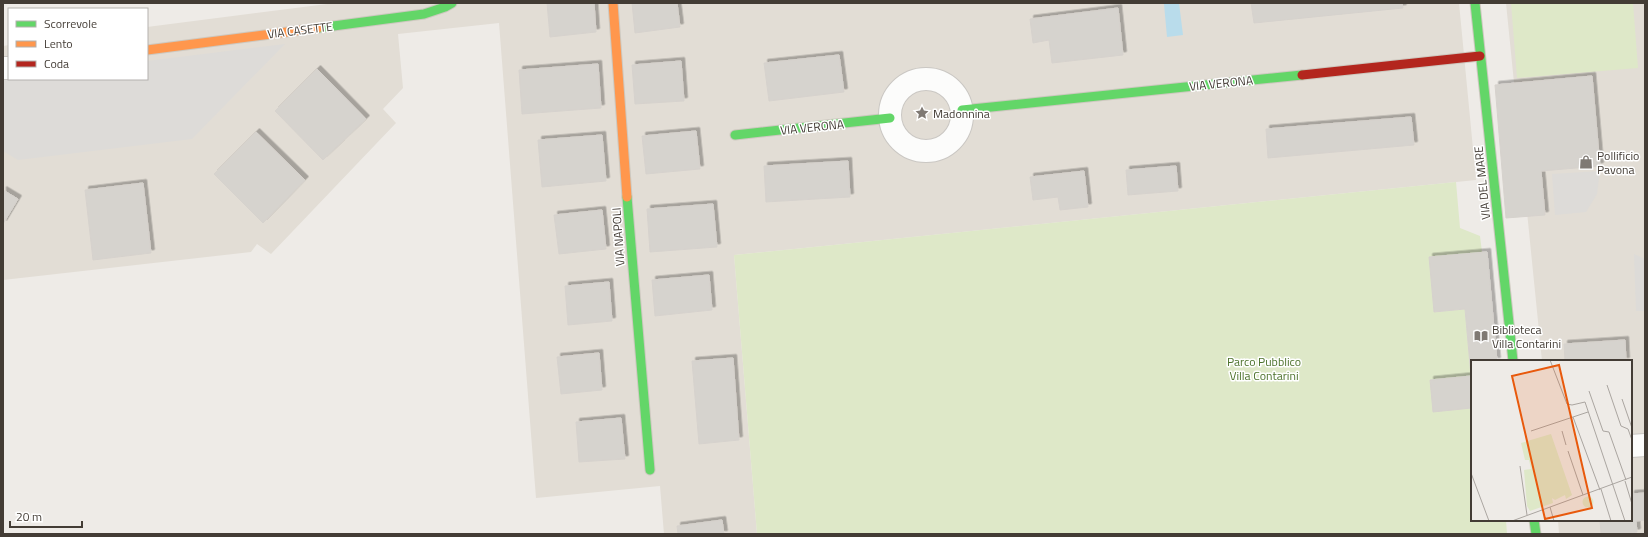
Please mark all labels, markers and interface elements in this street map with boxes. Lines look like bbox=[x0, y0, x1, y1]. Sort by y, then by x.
legend bbox=[8, 8, 148, 80]
text: Scorrevole bbox=[44, 14, 97, 33]
street label: VIA CASETTE bbox=[266, 17, 334, 43]
text: Lento bbox=[44, 34, 73, 53]
text: Coda bbox=[44, 54, 69, 73]
street label: VIA VERONA bbox=[1188, 70, 1254, 96]
place label: Madonnina bbox=[933, 104, 990, 123]
place icon: Madonnina bbox=[914, 105, 930, 121]
street label: VIA VERONA bbox=[779, 114, 845, 140]
street label: VIA DEL MARE bbox=[1469, 145, 1495, 221]
place label: Pollificio Pavona bbox=[1597, 146, 1639, 179]
shop icon: Pollificio Pavona bbox=[1578, 154, 1594, 170]
street label: VIA NAPOLI bbox=[606, 207, 630, 267]
place label: Biblioteca Villa Contarini bbox=[1492, 320, 1561, 353]
library icon: Biblioteca Villa Contarini bbox=[1473, 328, 1489, 344]
park label: Parco Pubblico Villa Contarini bbox=[1227, 352, 1301, 385]
inset map bbox=[1471, 360, 1632, 521]
scale bar bbox=[10, 503, 82, 529]
text: 20 m bbox=[16, 507, 42, 526]

